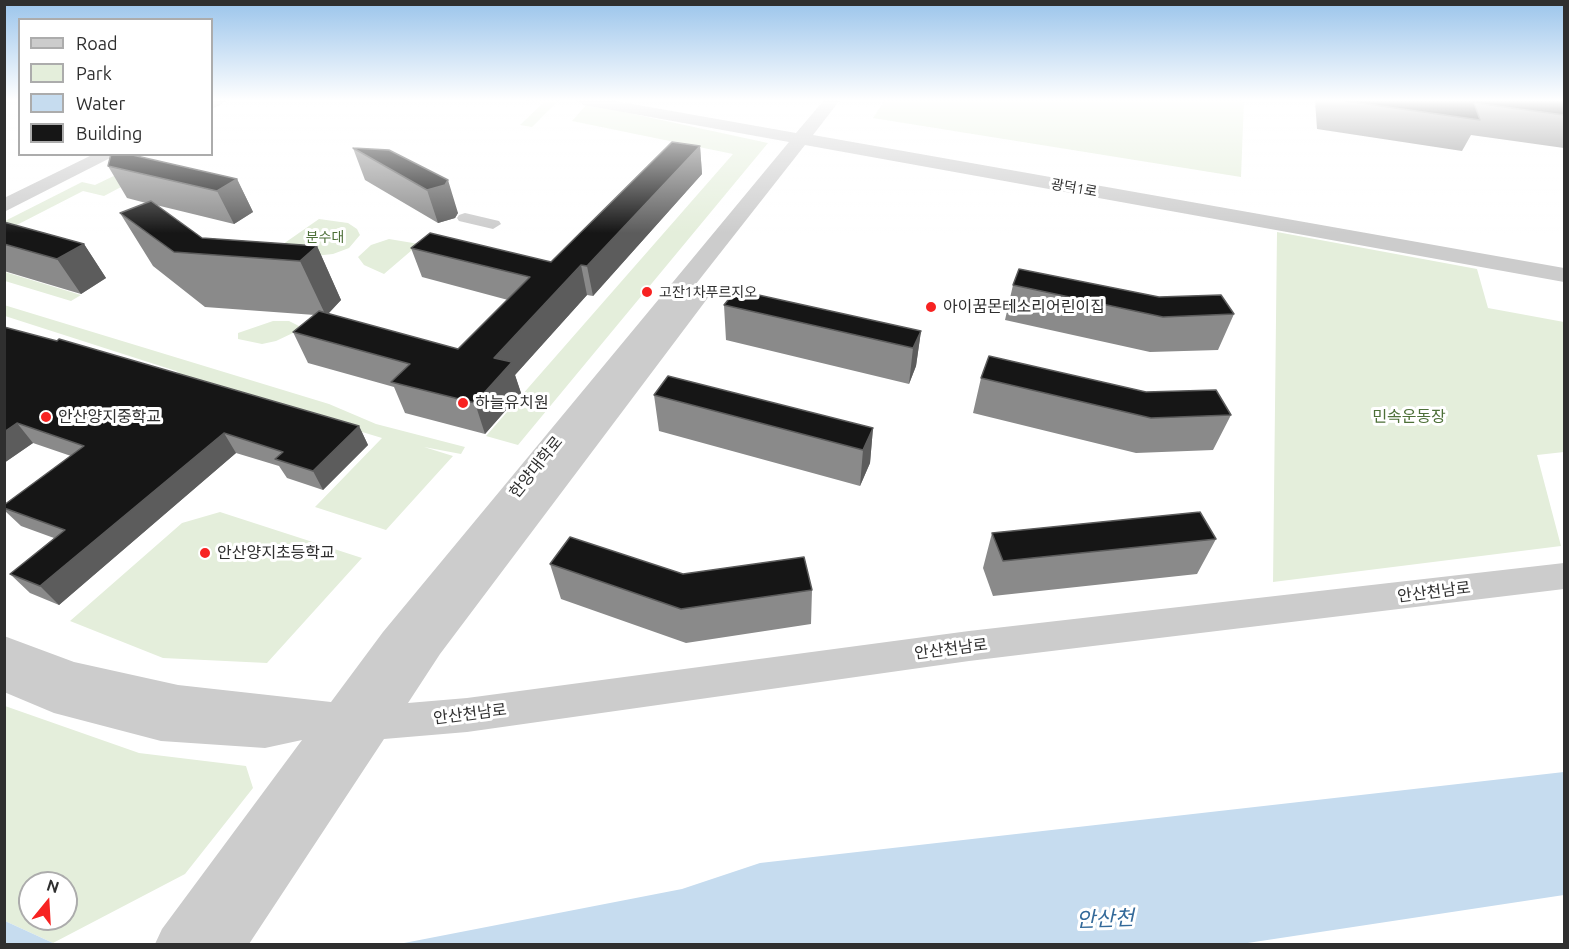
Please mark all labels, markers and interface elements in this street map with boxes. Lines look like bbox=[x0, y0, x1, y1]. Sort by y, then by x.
legend bbox=[18, 18, 213, 156]
text: Road bbox=[76, 33, 118, 53]
text: Park bbox=[76, 63, 112, 83]
text: Water bbox=[76, 93, 125, 113]
text: Building bbox=[76, 123, 142, 143]
street label: 광덕1로 bbox=[1050, 176, 1098, 200]
park label: 분수대 bbox=[306, 229, 344, 245]
place label: 고잔1차푸르지오 bbox=[659, 284, 757, 300]
marker: 고잔1차푸르지오 bbox=[640, 285, 654, 299]
place label: 아이꿈몬테소리어린이집 bbox=[943, 297, 1105, 317]
marker: 아이꿈몬테소리어린이집 bbox=[924, 300, 938, 314]
place label: 하늘유치원 bbox=[475, 393, 549, 413]
marker: 하늘유치원 bbox=[456, 396, 470, 410]
place label: 안산양지중학교 bbox=[58, 407, 161, 427]
park label: 민속운동장 bbox=[1372, 407, 1446, 427]
marker: 안산양지중학교 bbox=[39, 410, 53, 424]
street label: 한양대학로 bbox=[505, 432, 567, 502]
place label: 안산양지초등학교 bbox=[217, 543, 335, 563]
marker: 안산양지초등학교 bbox=[198, 546, 212, 560]
street label: 안산천남로 bbox=[1396, 578, 1472, 606]
street label: 안산천남로 bbox=[913, 635, 989, 663]
street label: 안산천남로 bbox=[432, 700, 508, 728]
north arrow bbox=[18, 871, 78, 931]
text: N bbox=[44, 875, 61, 896]
water label: 안산천 bbox=[1076, 905, 1134, 933]

